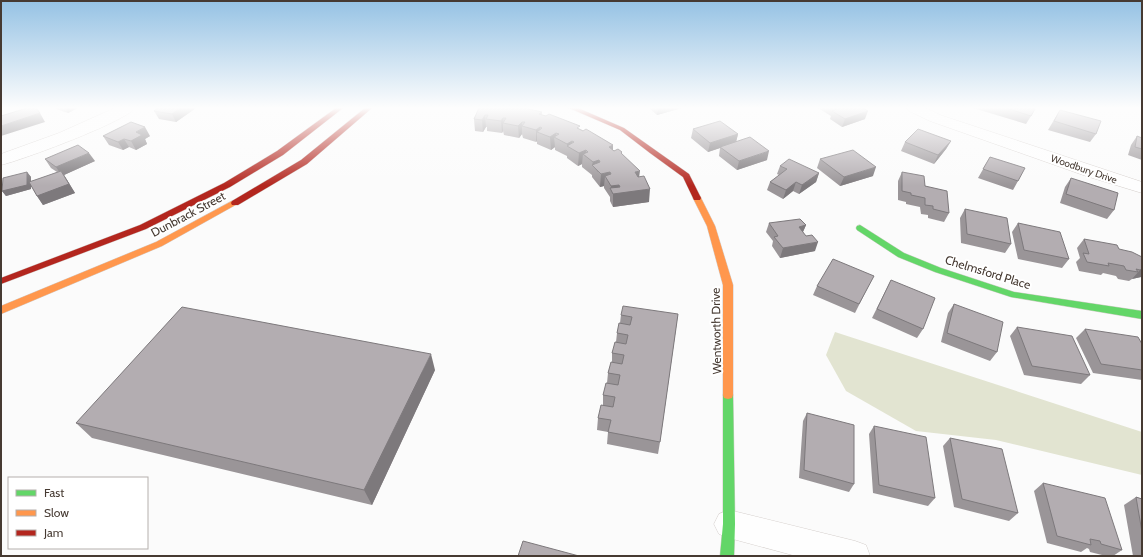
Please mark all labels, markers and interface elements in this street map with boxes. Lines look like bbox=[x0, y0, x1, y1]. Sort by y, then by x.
street label: Woodbury Drive bbox=[1049, 152, 1119, 186]
street label: Dunbrack Street bbox=[148, 188, 228, 240]
street label: Chelmsford Place bbox=[943, 252, 1033, 292]
street label: Wentworth Drive bbox=[708, 287, 724, 375]
legend bbox=[8, 477, 148, 549]
text: Fast bbox=[44, 485, 64, 500]
text: Slow bbox=[44, 505, 69, 520]
text: Jam bbox=[43, 525, 63, 540]

